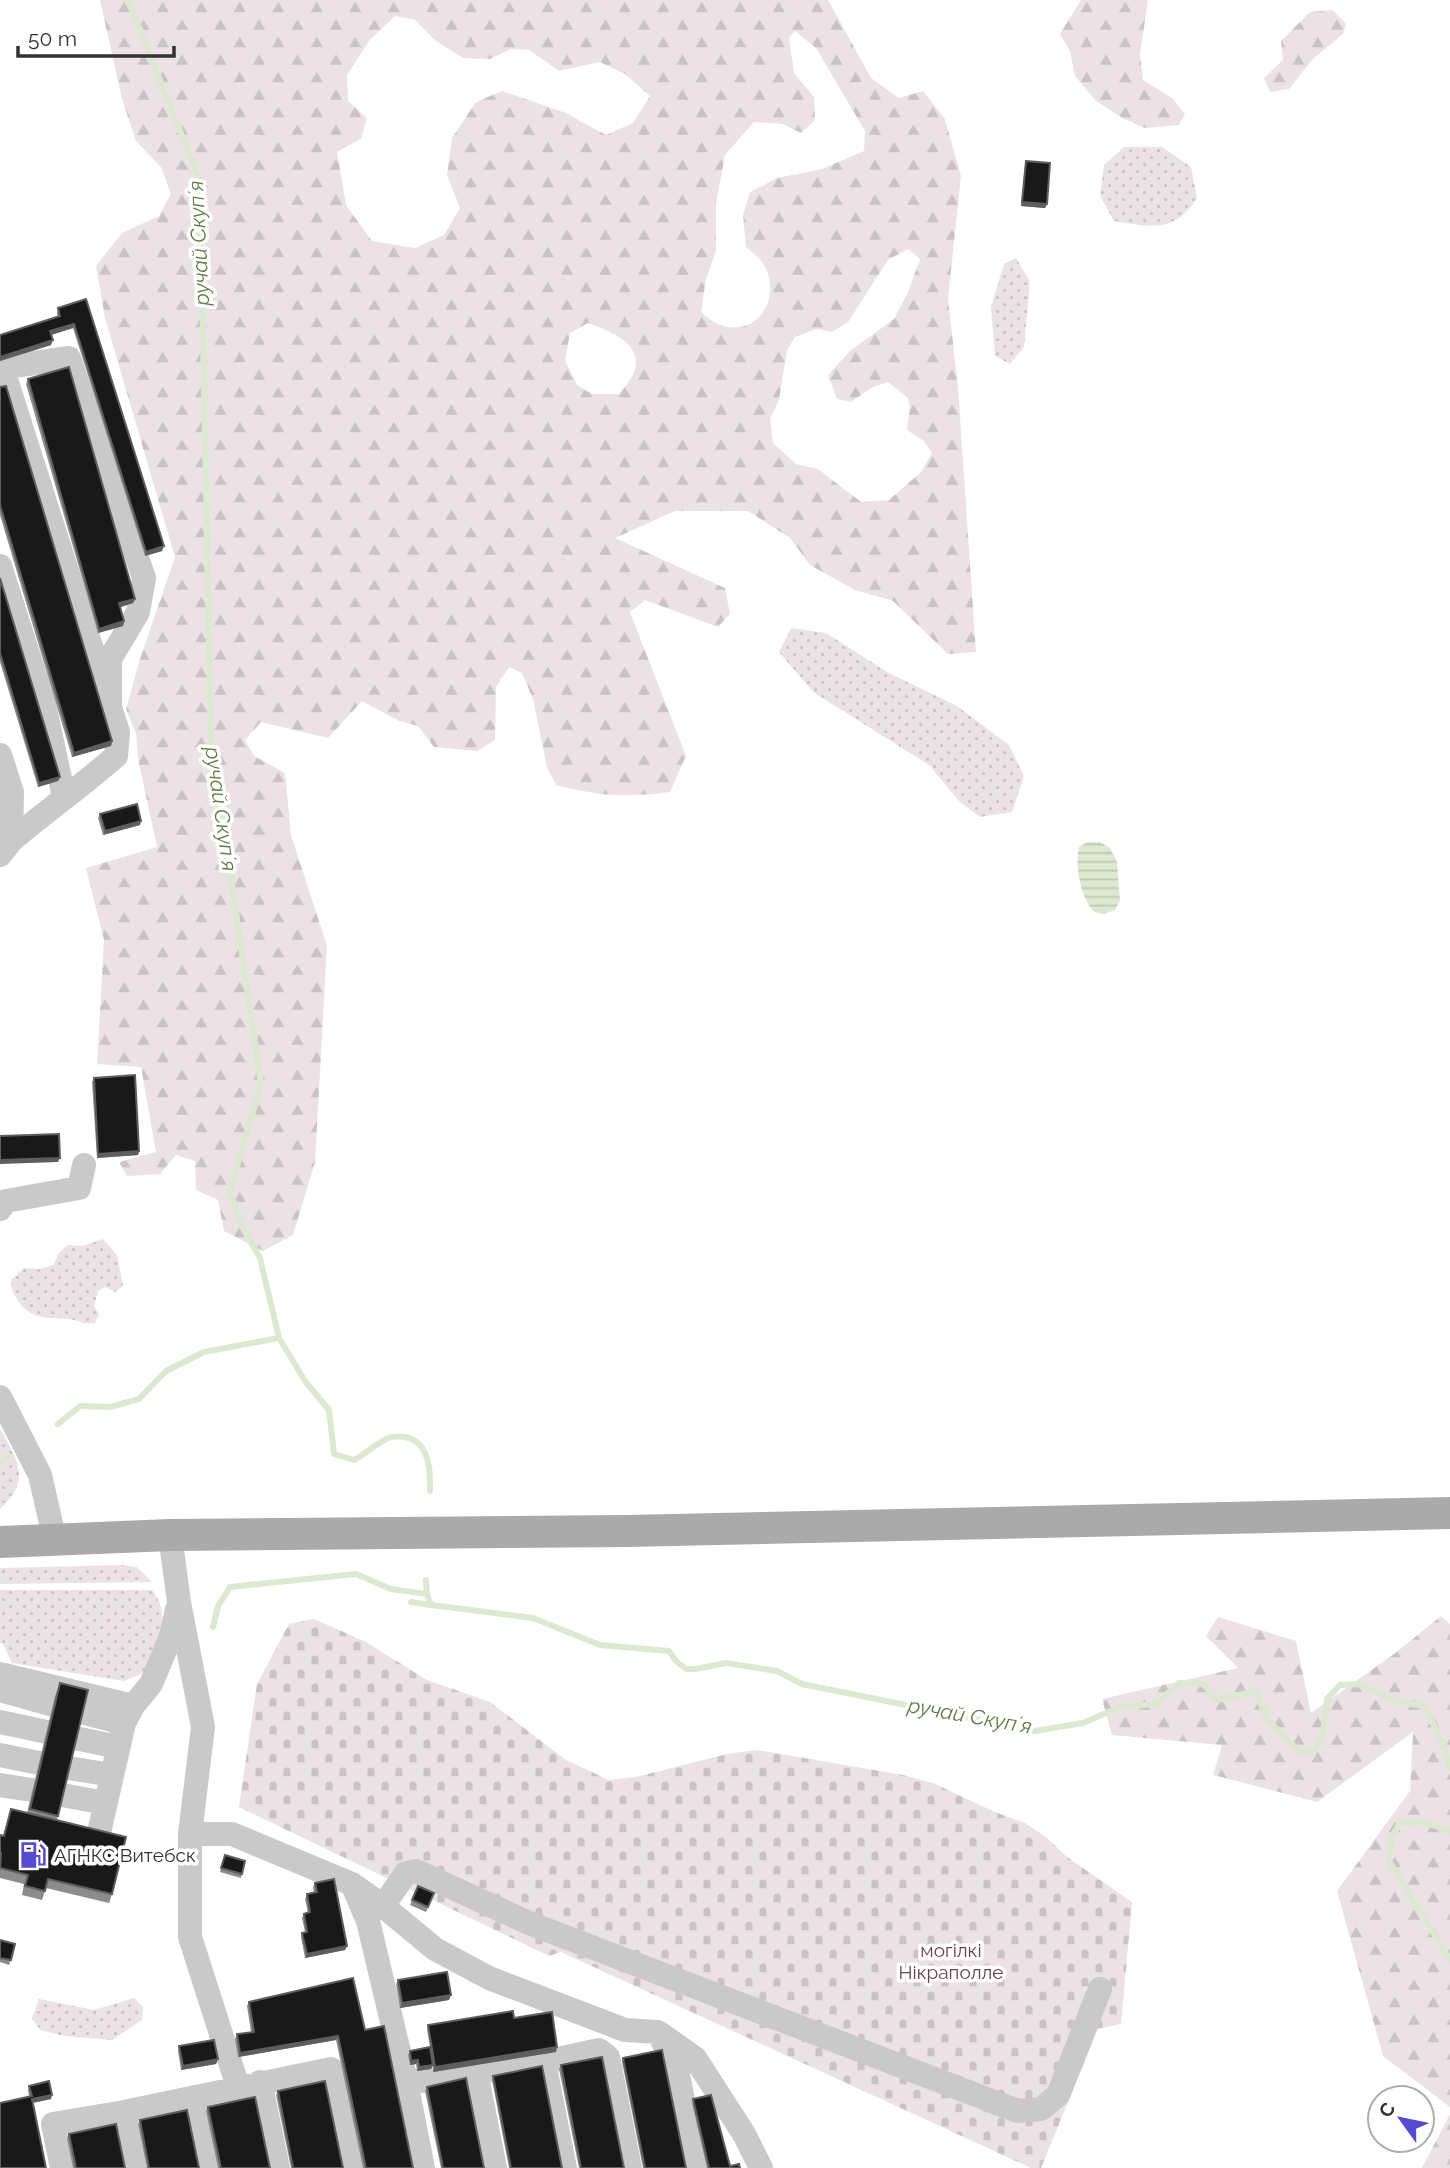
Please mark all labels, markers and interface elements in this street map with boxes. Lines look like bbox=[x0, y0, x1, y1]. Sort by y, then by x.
scale bar bbox=[18, 14, 173, 58]
text: 50 m bbox=[28, 26, 77, 51]
water label: ручай Скупʼя bbox=[183, 180, 214, 307]
water label: ручай Скупʼя bbox=[200, 744, 243, 873]
water label: ручай Скупʼя bbox=[905, 1692, 1034, 1739]
fuel station icon: АГНКС Витебск bbox=[18, 1840, 48, 1870]
place label: АГНКС Витебск bbox=[54, 1844, 196, 1866]
park label: могілкі Нікраполле bbox=[899, 1939, 1004, 1983]
north arrow bbox=[1366, 2084, 1436, 2154]
text: С bbox=[1374, 2098, 1400, 2121]

